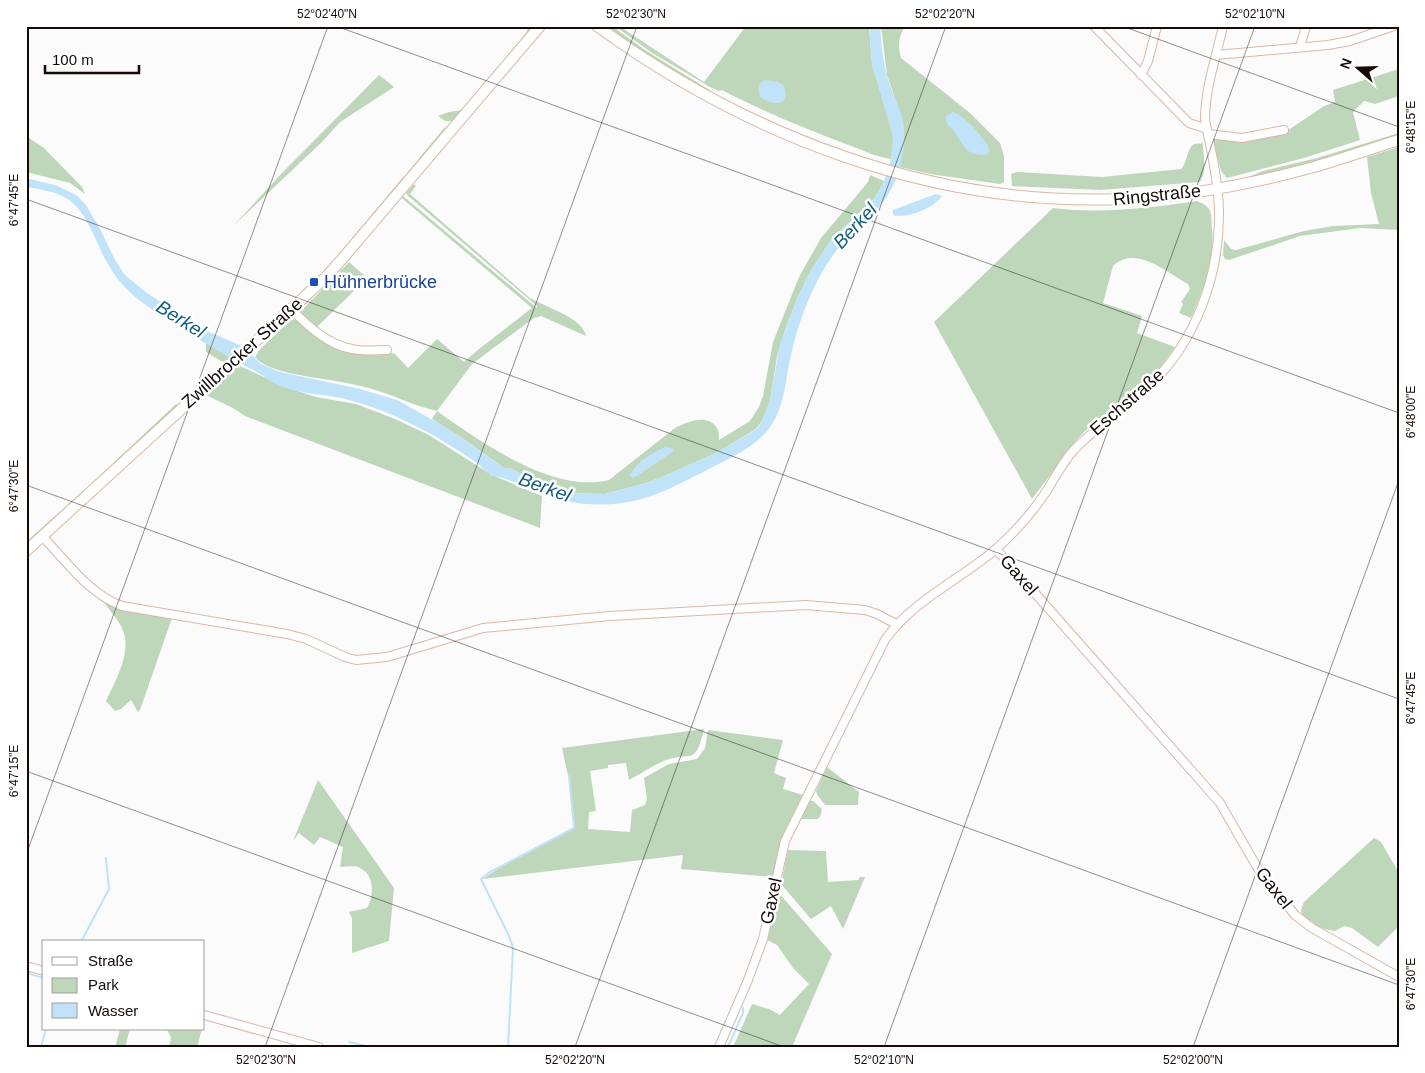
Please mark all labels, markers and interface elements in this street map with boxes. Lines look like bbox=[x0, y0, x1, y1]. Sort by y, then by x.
text: 52°02'40"N bbox=[297, 7, 357, 21]
text: 52°02'30"N bbox=[606, 7, 666, 21]
text: 52°02'20"N bbox=[915, 7, 975, 21]
text: 52°02'10"N bbox=[1225, 7, 1285, 21]
scale bar bbox=[45, 42, 139, 74]
north arrow bbox=[1332, 42, 1382, 92]
text: 100 m bbox=[52, 51, 94, 68]
text: N bbox=[1337, 56, 1355, 71]
text: 6°48'15"E bbox=[1404, 101, 1418, 153]
text: 6°47'45"E bbox=[7, 174, 21, 226]
street label: Ringstraße bbox=[1112, 180, 1202, 210]
water label: Berkel bbox=[829, 199, 882, 253]
place label: Hühnerbrücke bbox=[324, 272, 437, 292]
marker: Hühnerbrücke bbox=[308, 276, 320, 288]
street label: Zwillbrocker Straße bbox=[178, 294, 306, 412]
water label: Berkel bbox=[153, 296, 210, 343]
street label: Eschstraße bbox=[1086, 365, 1168, 439]
text: 6°48'00"E bbox=[1404, 386, 1418, 438]
text: 6°47'30"E bbox=[7, 460, 21, 512]
water label: Berkel bbox=[516, 468, 575, 506]
street label: Gaxel bbox=[996, 551, 1042, 599]
text: 6°47'45"E bbox=[1404, 672, 1418, 724]
text: 6°47'15"E bbox=[7, 745, 21, 797]
street label: Gaxel bbox=[1252, 863, 1296, 913]
street label: Gaxel bbox=[756, 876, 786, 926]
legend bbox=[42, 940, 205, 1030]
text: Straße bbox=[88, 952, 133, 969]
text: 6°47'30"E bbox=[1404, 958, 1418, 1010]
text: Park bbox=[88, 976, 119, 993]
text: Wasser bbox=[88, 1002, 138, 1019]
text: 52°02'30"N bbox=[236, 1053, 296, 1067]
text: 52°02'20"N bbox=[545, 1053, 605, 1067]
text: 52°02'10"N bbox=[854, 1053, 914, 1067]
text: 52°02'00"N bbox=[1163, 1053, 1223, 1067]

